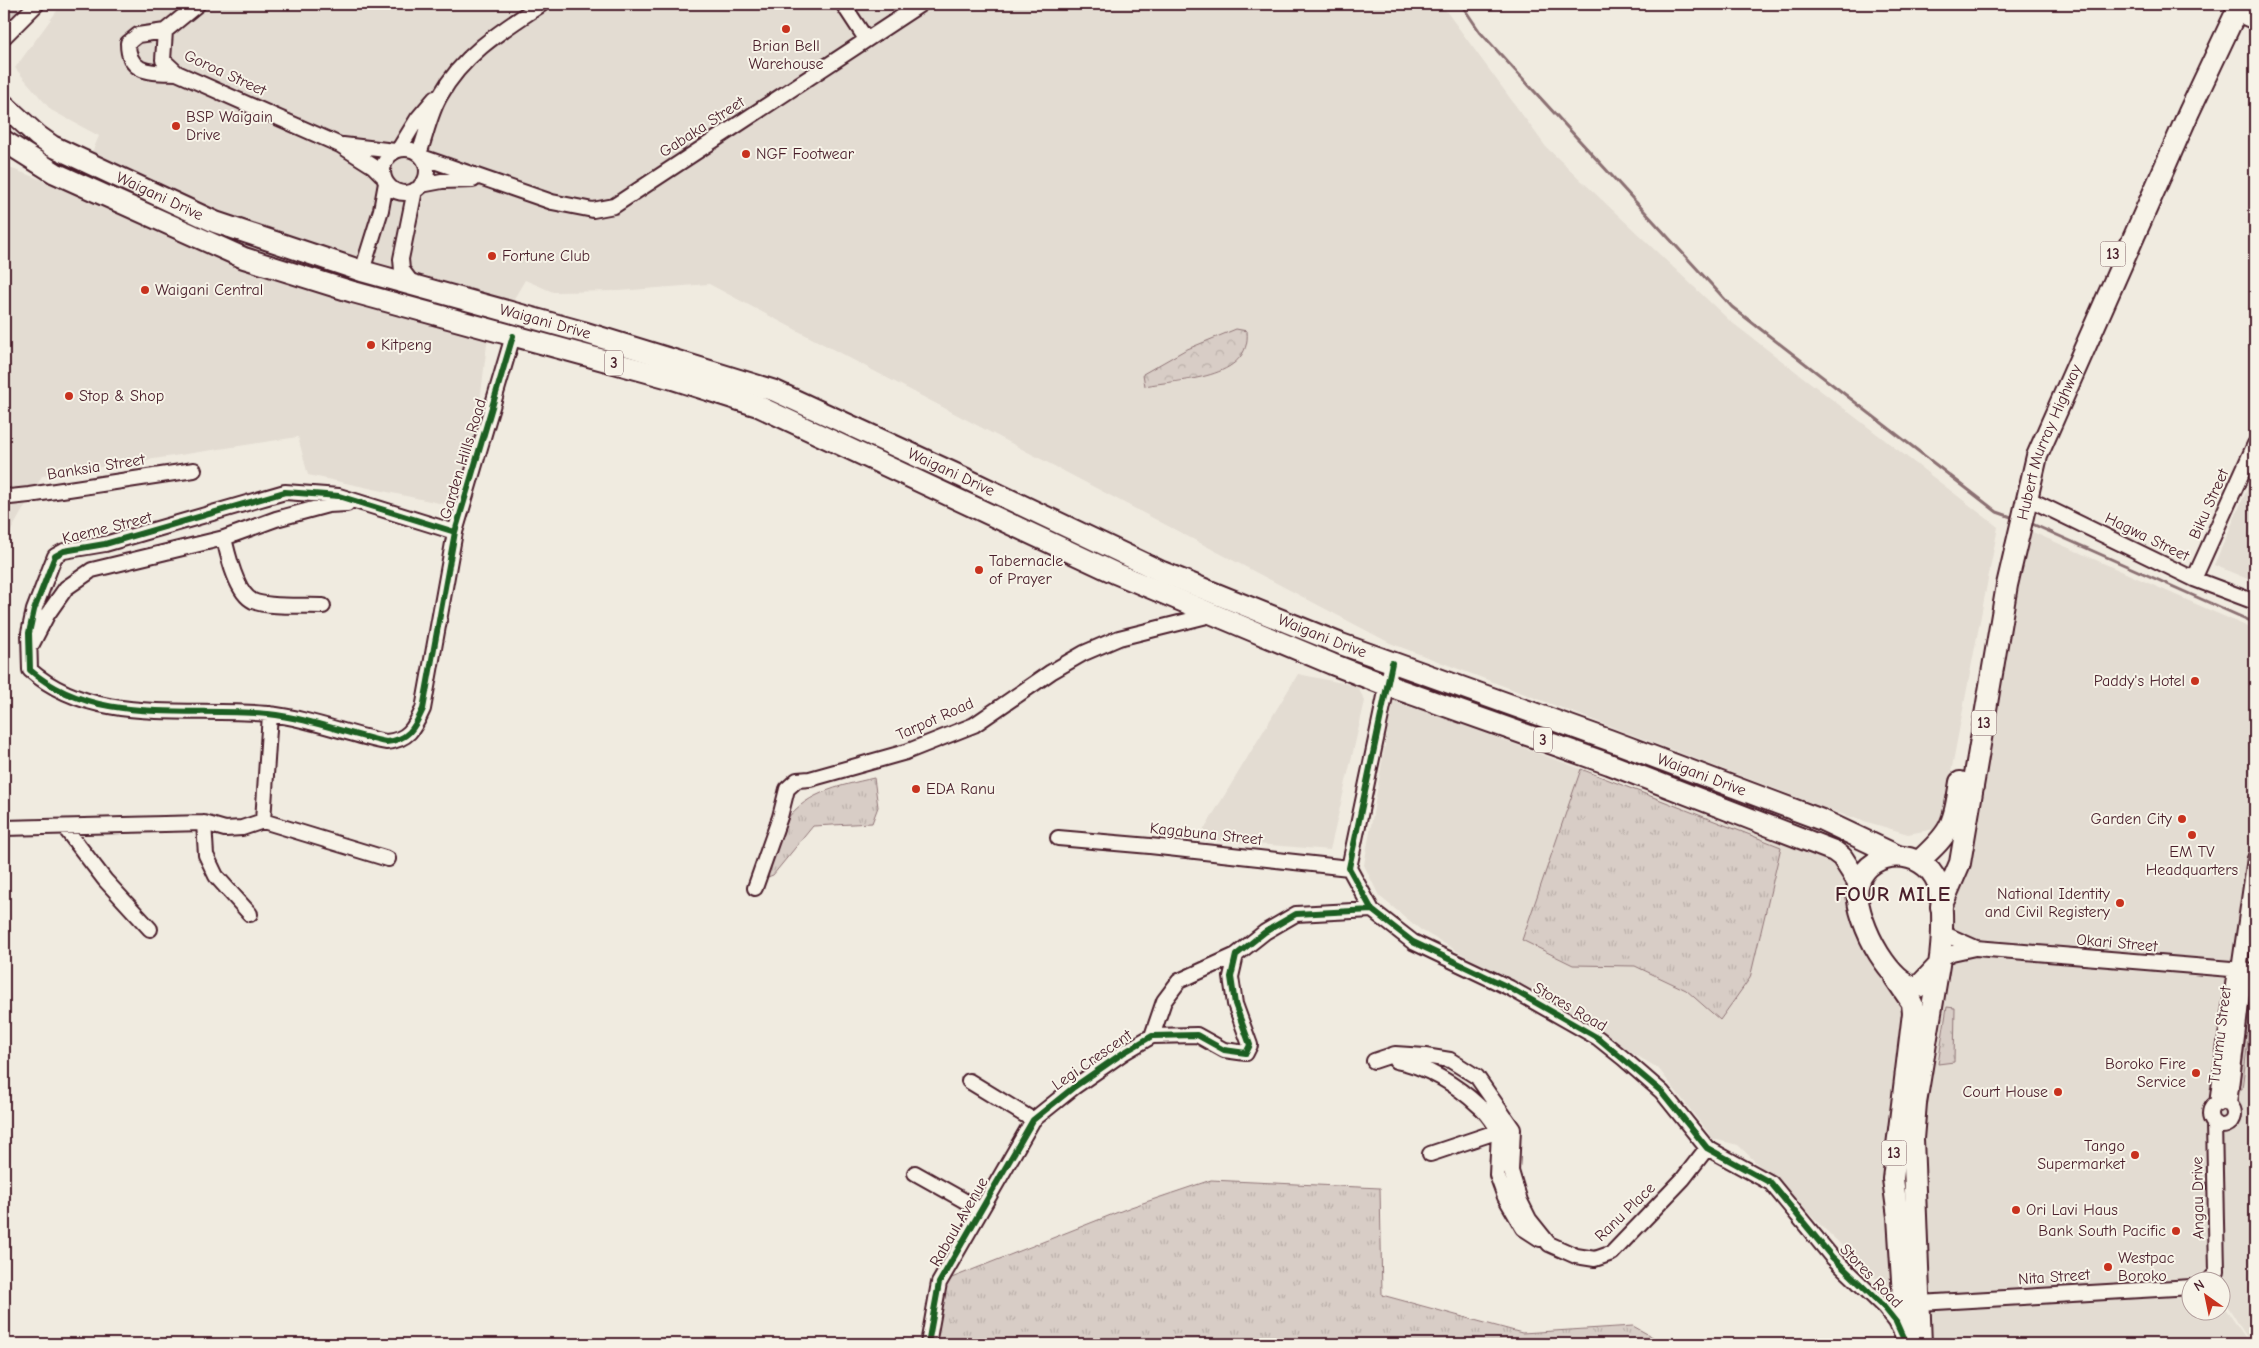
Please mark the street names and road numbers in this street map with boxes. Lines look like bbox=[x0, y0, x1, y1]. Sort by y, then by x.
street label: Goroa Street bbox=[181, 46, 269, 100]
street label: Gabaka Street bbox=[656, 93, 748, 161]
street label: Waigani Drive bbox=[113, 168, 206, 224]
road number: 13 bbox=[2100, 242, 2126, 266]
street label: Waigani Drive bbox=[498, 300, 593, 343]
road number: 3 bbox=[605, 350, 623, 376]
street label: Hubert Murray Highway bbox=[2013, 361, 2086, 522]
street label: Garden Hills Road bbox=[436, 397, 490, 521]
street label: Waigani Drive bbox=[905, 444, 997, 500]
street label: Banksia Street bbox=[46, 450, 147, 484]
street label: Biku Street bbox=[2186, 466, 2233, 542]
street label: Kaeme Street bbox=[60, 508, 154, 548]
street label: Hagwa Street bbox=[2102, 509, 2192, 565]
street label: Waigani Drive bbox=[1275, 611, 1369, 661]
street label: Tarpot Road bbox=[894, 694, 976, 744]
road number: 13 bbox=[1972, 710, 1996, 736]
road number: 3 bbox=[1534, 728, 1552, 752]
street label: Waigani Drive bbox=[1655, 750, 1749, 800]
street label: Kagabuna Street bbox=[1149, 819, 1264, 849]
street label: Okari Street bbox=[2076, 930, 2159, 956]
street label: Stores Road bbox=[1530, 979, 1610, 1035]
street label: Turumu Street bbox=[2205, 985, 2235, 1085]
street label: Legi Crescent bbox=[1049, 1026, 1136, 1094]
road number: 13 bbox=[1882, 1140, 1906, 1166]
street label: Angau Drive bbox=[2188, 1156, 2208, 1240]
street label: Rabaul Avenue bbox=[926, 1174, 992, 1270]
street label: Ranu Place bbox=[1591, 1179, 1659, 1245]
street label: Stores Road bbox=[1836, 1240, 1906, 1312]
street label: Nita Street bbox=[2017, 1265, 2091, 1288]

